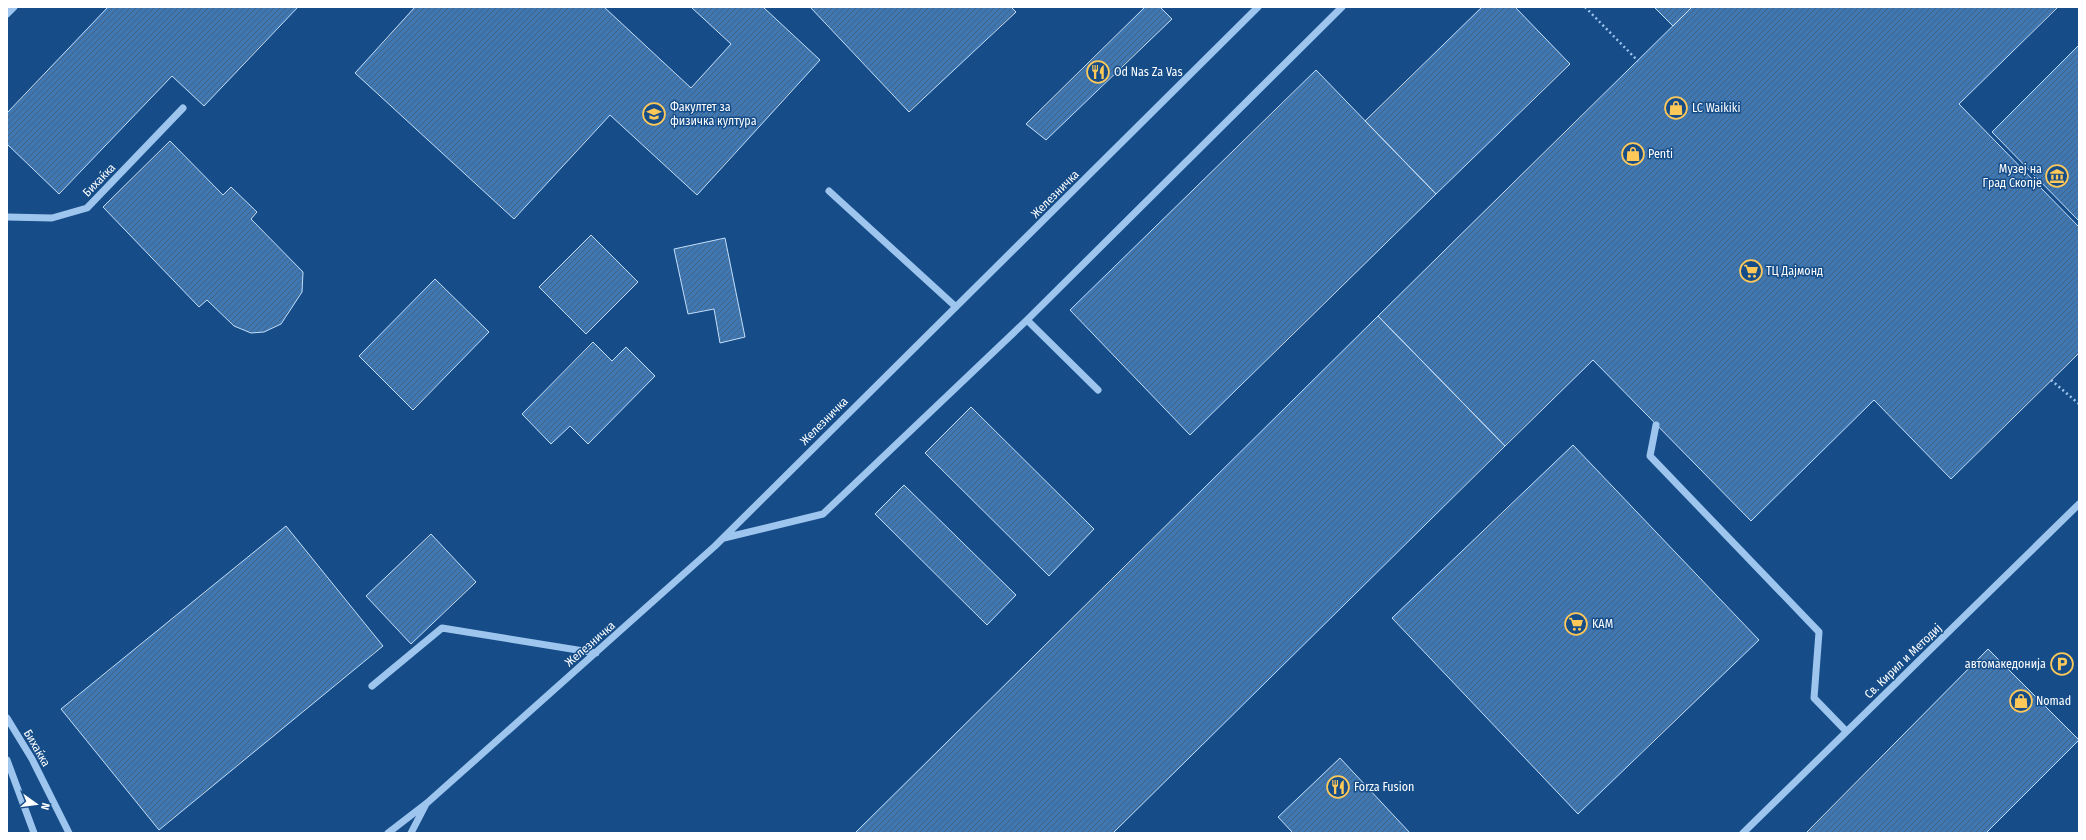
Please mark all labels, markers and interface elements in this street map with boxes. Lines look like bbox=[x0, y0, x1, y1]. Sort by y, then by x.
restaurant icon: Od Nas Za Vas bbox=[1085, 59, 1111, 85]
place label: Od Nas Za Vas bbox=[1114, 65, 1183, 79]
shop icon: LC Waikiki bbox=[1663, 95, 1689, 121]
place label: Факултет за физичка култура bbox=[670, 100, 757, 128]
school or university icon: Факултет за физичка култура bbox=[641, 101, 667, 127]
place label: LC Waikiki bbox=[1692, 101, 1740, 115]
shop icon: Penti bbox=[1620, 141, 1646, 167]
place label: Penti bbox=[1648, 147, 1673, 161]
street label: Бихаќка bbox=[80, 160, 118, 199]
place label: Музеј на Град Скопје bbox=[1982, 162, 2042, 190]
museum icon: Музеј на Град Скопје bbox=[2044, 163, 2070, 189]
street label: Железничка bbox=[1028, 167, 1082, 221]
supermarket icon: ТЦ Дајмонд bbox=[1738, 258, 1764, 284]
place label: ТЦ Дајмонд bbox=[1766, 264, 1823, 278]
street label: Железничка bbox=[797, 394, 851, 448]
supermarket icon: KAM bbox=[1563, 611, 1589, 637]
place label: KAM bbox=[1592, 617, 1613, 631]
street label: Железничка bbox=[562, 618, 618, 670]
street label: Св. Кирил и Методиј bbox=[1862, 621, 1944, 701]
parking icon: автомакедонија bbox=[2049, 651, 2075, 677]
place label: автомакедонија bbox=[1965, 657, 2046, 671]
shop icon: Nomad bbox=[2008, 688, 2034, 714]
place label: Nomad bbox=[2036, 694, 2071, 708]
street label: Бихаќка bbox=[21, 727, 53, 769]
restaurant icon: Forza Fusion bbox=[1325, 774, 1351, 800]
place label: Forza Fusion bbox=[1354, 780, 1414, 794]
north arrow bbox=[16, 784, 56, 824]
text: N bbox=[38, 802, 52, 811]

